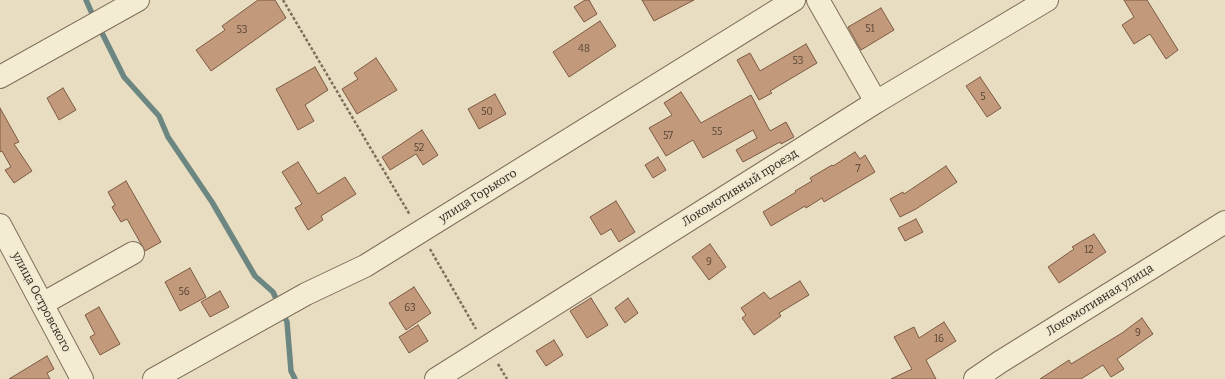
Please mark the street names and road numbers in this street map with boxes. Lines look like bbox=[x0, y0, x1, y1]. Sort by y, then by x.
street label: Локомотивный проезд bbox=[679, 146, 801, 230]
street label: улица Горького bbox=[436, 166, 520, 226]
street label: улица Островского bbox=[9, 249, 73, 355]
street label: Локомотивная улица bbox=[1044, 261, 1156, 339]

